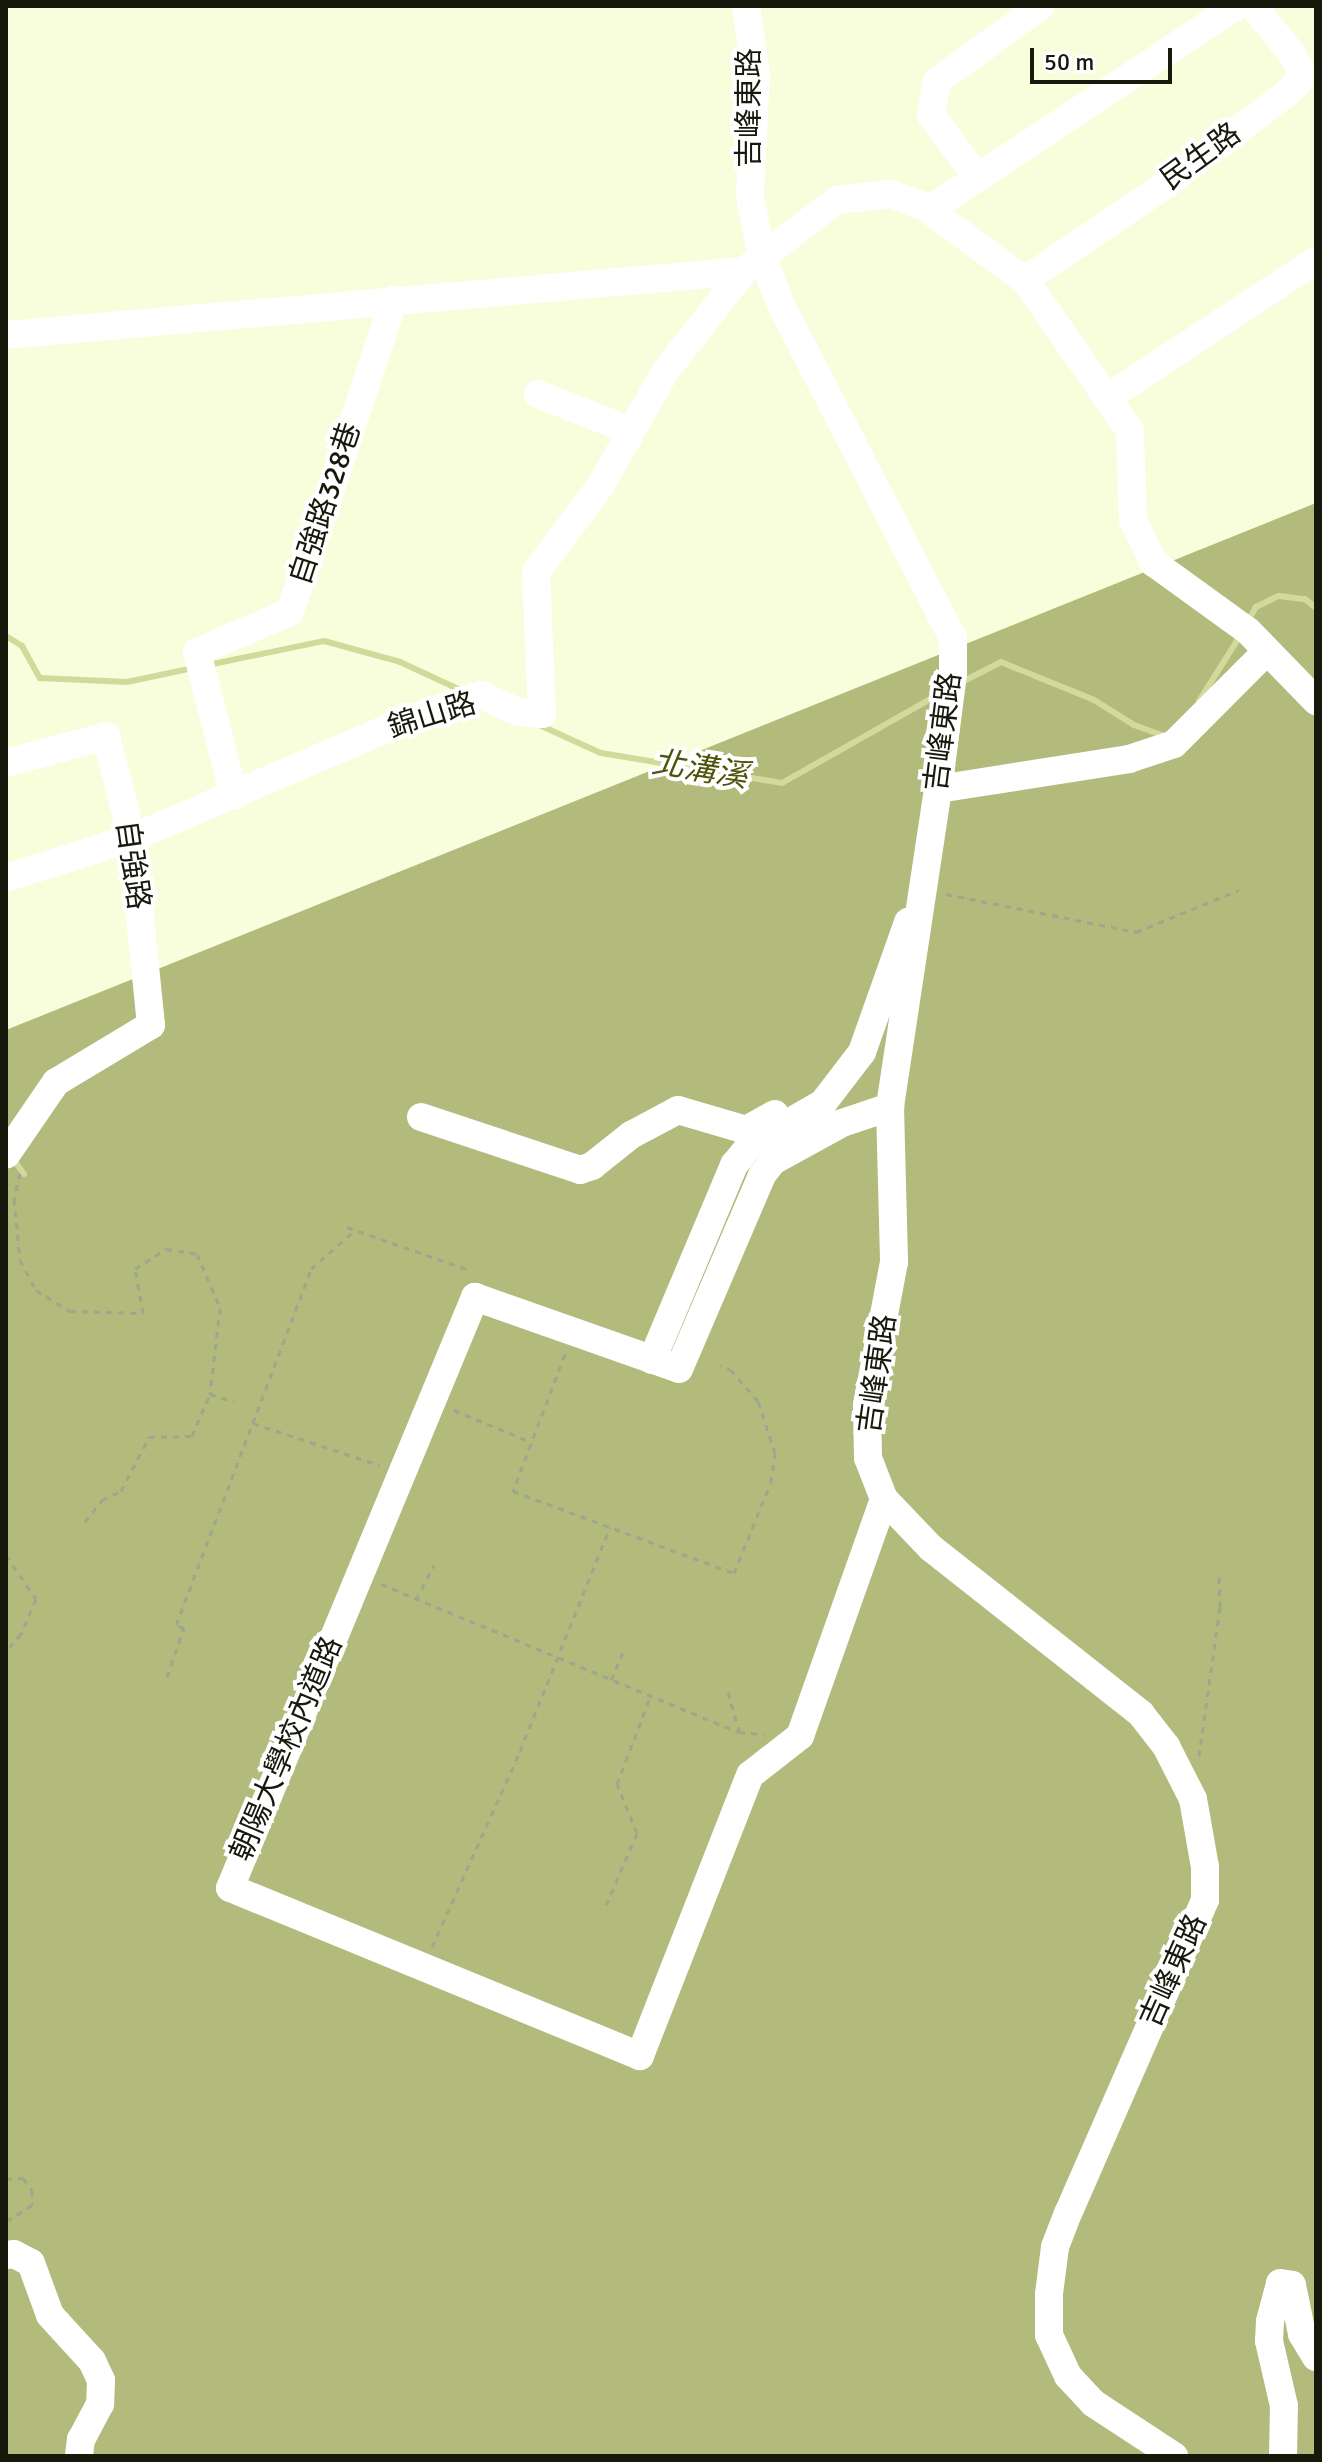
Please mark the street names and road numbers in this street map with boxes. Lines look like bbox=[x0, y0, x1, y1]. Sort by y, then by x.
street label: 吉峰東路 bbox=[732, 48, 768, 168]
street label: 民生路 bbox=[1154, 116, 1248, 198]
street label: 自強路328巷 bbox=[283, 418, 369, 590]
street label: 吉峰東路 bbox=[919, 670, 969, 794]
street label: 錦山路 bbox=[384, 686, 480, 746]
street label: 自強路 bbox=[108, 818, 156, 912]
street label: 吉峰東路 bbox=[852, 1312, 904, 1436]
street label: 朝陽大學校內道路 bbox=[224, 1632, 350, 1866]
street label: 吉峰東路 bbox=[1133, 1909, 1215, 2033]

